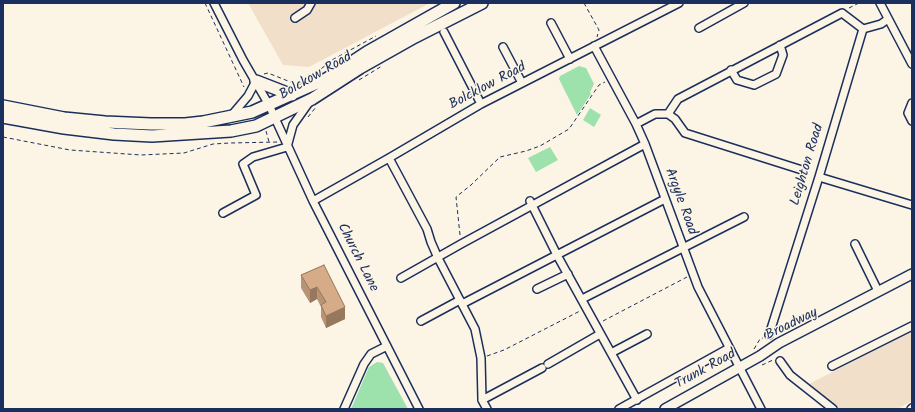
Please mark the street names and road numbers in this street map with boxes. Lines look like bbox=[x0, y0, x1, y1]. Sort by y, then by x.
street label: Bolckow Road bbox=[277, 49, 355, 105]
street label: Bolcklow Road bbox=[447, 60, 529, 114]
street label: Leighton Road bbox=[788, 122, 828, 208]
street label: Argyle Road bbox=[660, 166, 700, 238]
street label: Church Lane bbox=[333, 221, 381, 295]
street label: Broadway bbox=[763, 305, 821, 345]
street label: Trunk Road bbox=[673, 347, 739, 393]

